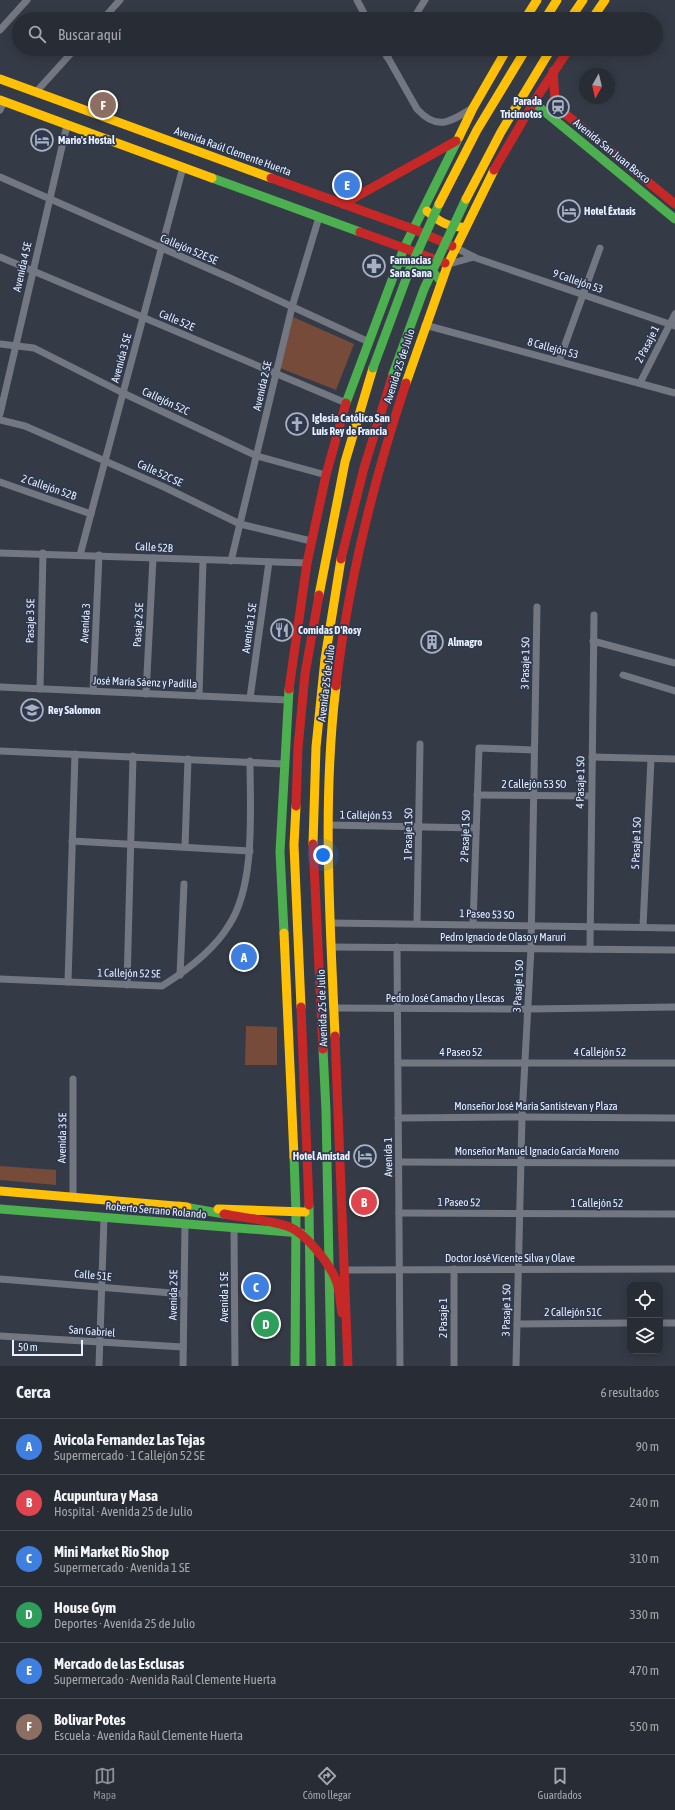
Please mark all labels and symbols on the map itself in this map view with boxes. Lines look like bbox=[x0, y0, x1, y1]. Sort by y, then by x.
north arrow bbox=[579, 68, 615, 104]
pin: F bbox=[90, 90, 116, 120]
station icon: Parada Tricimotos bbox=[545, 94, 571, 120]
place label: Parada Tricimotos bbox=[500, 95, 542, 120]
street label: Avenida San Juan Bosco bbox=[571, 116, 653, 186]
street label: Avenida Raúl Clemente Huerta bbox=[173, 124, 293, 178]
hotel icon: Mario's Hostal bbox=[29, 127, 55, 153]
place label: Mario's Hostal bbox=[58, 134, 116, 146]
pin: E bbox=[334, 170, 360, 200]
hotel icon: Hotel Éxtasis bbox=[556, 198, 582, 224]
place label: Hotel Éxtasis bbox=[584, 205, 636, 217]
street label: Callejón 52E SE bbox=[159, 232, 220, 267]
street label: Avenida 4 SE bbox=[10, 241, 34, 293]
pharmacy icon: Farmacias Sana Sana bbox=[361, 253, 387, 279]
place label: Farmacias Sana Sana bbox=[390, 254, 432, 279]
street label: 9 Callejón 53 bbox=[551, 267, 605, 295]
street label: Calle 52E bbox=[157, 307, 197, 333]
street label: 2 Pasaje 1 bbox=[633, 323, 661, 365]
street label: Avenida 25 de Julio bbox=[381, 327, 417, 405]
street label: Avenida 3 SE bbox=[109, 332, 133, 384]
street label: 8 Callejón 53 bbox=[526, 335, 580, 361]
street label: Avenida 2 SE bbox=[250, 360, 274, 412]
street label: Callejón 52C bbox=[141, 385, 192, 417]
church icon: Iglesia Católica San Luis Rey de Francia bbox=[284, 411, 310, 437]
place label: Iglesia Católica San Luis Rey de Francia bbox=[312, 412, 390, 437]
street label: Calle 52C SE bbox=[136, 457, 185, 489]
street label: 2 Callejón 52B bbox=[20, 472, 79, 502]
street label: Calle 52B bbox=[135, 540, 174, 554]
street label: Pasaje 3 SE bbox=[24, 598, 36, 643]
street label: Pasaje 2 SE bbox=[131, 602, 145, 647]
street label: Avenida 1 SE bbox=[240, 602, 258, 654]
street label: Avenida 3 bbox=[78, 603, 92, 643]
restaurant icon: Comidas D'Rosy bbox=[269, 617, 295, 643]
place label: Comidas D'Rosy bbox=[298, 624, 362, 636]
building icon: Almagro bbox=[419, 629, 445, 655]
place label: Almagro bbox=[447, 636, 483, 648]
street label: 3 Pasaje 1 SO bbox=[519, 637, 531, 689]
street label: Avenida 25 de Julio bbox=[315, 644, 337, 722]
street label: José María Sáenz y Padilla bbox=[93, 674, 197, 690]
school or university icon: Rey Salomon bbox=[19, 697, 45, 723]
place label: Rey Salomon bbox=[48, 704, 101, 716]
street label: 4 Pasaje 1 SO bbox=[574, 756, 586, 808]
street label: 2 Callejón 53 SO bbox=[502, 778, 566, 790]
street label: 1 Pasaje 1 SO bbox=[402, 808, 414, 860]
street label: 1 Callejón 53 bbox=[340, 809, 392, 821]
street label: 2 Pasaje 1 SO bbox=[458, 809, 472, 863]
street label: 5 Pasaje 1 SO bbox=[629, 816, 643, 870]
your location bbox=[313, 845, 333, 865]
street label: 1 Paseo 53 SO bbox=[459, 907, 515, 921]
street label: Pedro Ignacio de Olaso y Maruri bbox=[440, 931, 566, 943]
pin: A bbox=[231, 942, 257, 972]
street label: 3 Pasaje 1 SO bbox=[511, 959, 525, 1013]
street label: 1 Callejón 52 SE bbox=[97, 966, 161, 980]
street label: Avenida 25 de Julio bbox=[315, 969, 329, 1047]
street label: Pedro José Camacho y Llescas bbox=[386, 992, 504, 1004]
street label: 4 Paseo 52 bbox=[440, 1046, 482, 1058]
street label: 4 Callejón 52 bbox=[574, 1046, 626, 1058]
street label: Monseñor José María Santistevan y Plaza bbox=[454, 1100, 618, 1112]
street label: Avenida 3 SE bbox=[56, 1112, 68, 1163]
street label: Avenida 1 bbox=[382, 1137, 394, 1177]
hotel icon: Hotel Amistad bbox=[352, 1143, 378, 1169]
street label: Monseñor Manuel Ignacio García Moreno bbox=[455, 1145, 619, 1157]
place label: Hotel Amistad bbox=[293, 1150, 350, 1162]
pin: B bbox=[351, 1187, 377, 1217]
street label: 1 Paseo 52 bbox=[437, 1196, 481, 1208]
street label: 1 Callejón 52 bbox=[571, 1197, 623, 1209]
street label: Roberto Serrano Rolando bbox=[105, 1200, 207, 1220]
street label: Doctor José Vicente Silva y Olave bbox=[445, 1252, 575, 1264]
street label: Calle 51E bbox=[74, 1267, 112, 1283]
street label: Avenida 2 SE bbox=[167, 1269, 179, 1320]
street label: Avenida 1 SE bbox=[218, 1271, 230, 1322]
pin: C bbox=[243, 1272, 269, 1302]
street label: 3 Pasaje 1 SO bbox=[500, 1284, 512, 1336]
street label: 2 Pasaje 1 bbox=[437, 1298, 449, 1338]
street label: 2 Callejón 51C bbox=[544, 1306, 602, 1318]
pin: D bbox=[253, 1309, 279, 1339]
street label: San Gabriel bbox=[68, 1323, 116, 1339]
scale bar bbox=[12, 1338, 83, 1357]

